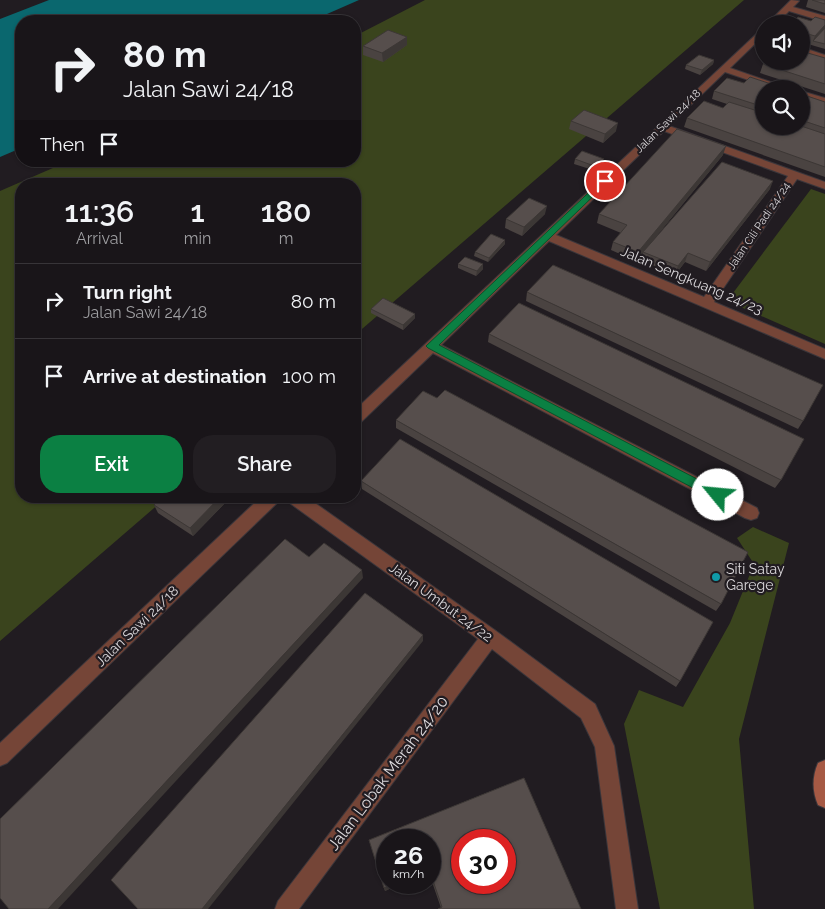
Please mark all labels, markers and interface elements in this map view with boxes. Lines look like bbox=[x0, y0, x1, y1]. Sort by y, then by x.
map controls bbox=[755, 15, 810, 135]
button: sound bbox=[755, 15, 810, 70]
text: 80 m bbox=[123, 34, 207, 75]
icon: right bbox=[40, 35, 105, 100]
text: Jalan Sawi 24/18 bbox=[123, 76, 294, 102]
button: search bbox=[755, 80, 810, 135]
street label: Jalan Sawi 24/18 bbox=[633, 87, 703, 155]
icon: arrive bbox=[95, 130, 123, 158]
text: Then bbox=[40, 133, 85, 155]
pin bbox=[584, 160, 626, 202]
icon: arrive bbox=[591, 167, 619, 195]
street label: Jalan Cili Padi 24/24 bbox=[725, 180, 793, 272]
text: 11:36 bbox=[65, 194, 134, 229]
text: 1 bbox=[190, 194, 205, 229]
text: 180 bbox=[261, 194, 311, 229]
text: Arrival bbox=[76, 229, 123, 248]
text: min bbox=[184, 229, 211, 248]
text: m bbox=[279, 229, 293, 248]
street label: Jalan Sengkuang 24/23 bbox=[619, 243, 765, 317]
text: Turn right bbox=[83, 281, 172, 303]
icon: right bbox=[40, 287, 68, 315]
text: 80 m bbox=[291, 290, 336, 312]
text: Jalan Sawi 24/18 bbox=[83, 303, 207, 322]
icon: arrive bbox=[40, 362, 68, 390]
text: Arrive at destination bbox=[83, 365, 267, 387]
text: 100 m bbox=[282, 365, 336, 387]
button: Exit bbox=[40, 435, 183, 493]
button: Share bbox=[193, 435, 336, 493]
position arrow bbox=[691, 468, 743, 520]
street label: Jalan Umbut 24/22 bbox=[386, 559, 496, 645]
place label: Siti Satay Garege bbox=[726, 561, 785, 593]
marker: Siti Satay Garege bbox=[710, 571, 722, 583]
street label: Jalan Sawi 24/18 bbox=[92, 582, 182, 670]
street label: Jalan Lobak Merah 24/20 bbox=[324, 692, 452, 854]
speed limit sign: 30 bbox=[451, 829, 516, 894]
text: 26 bbox=[394, 840, 423, 870]
text: km/h bbox=[393, 867, 424, 881]

